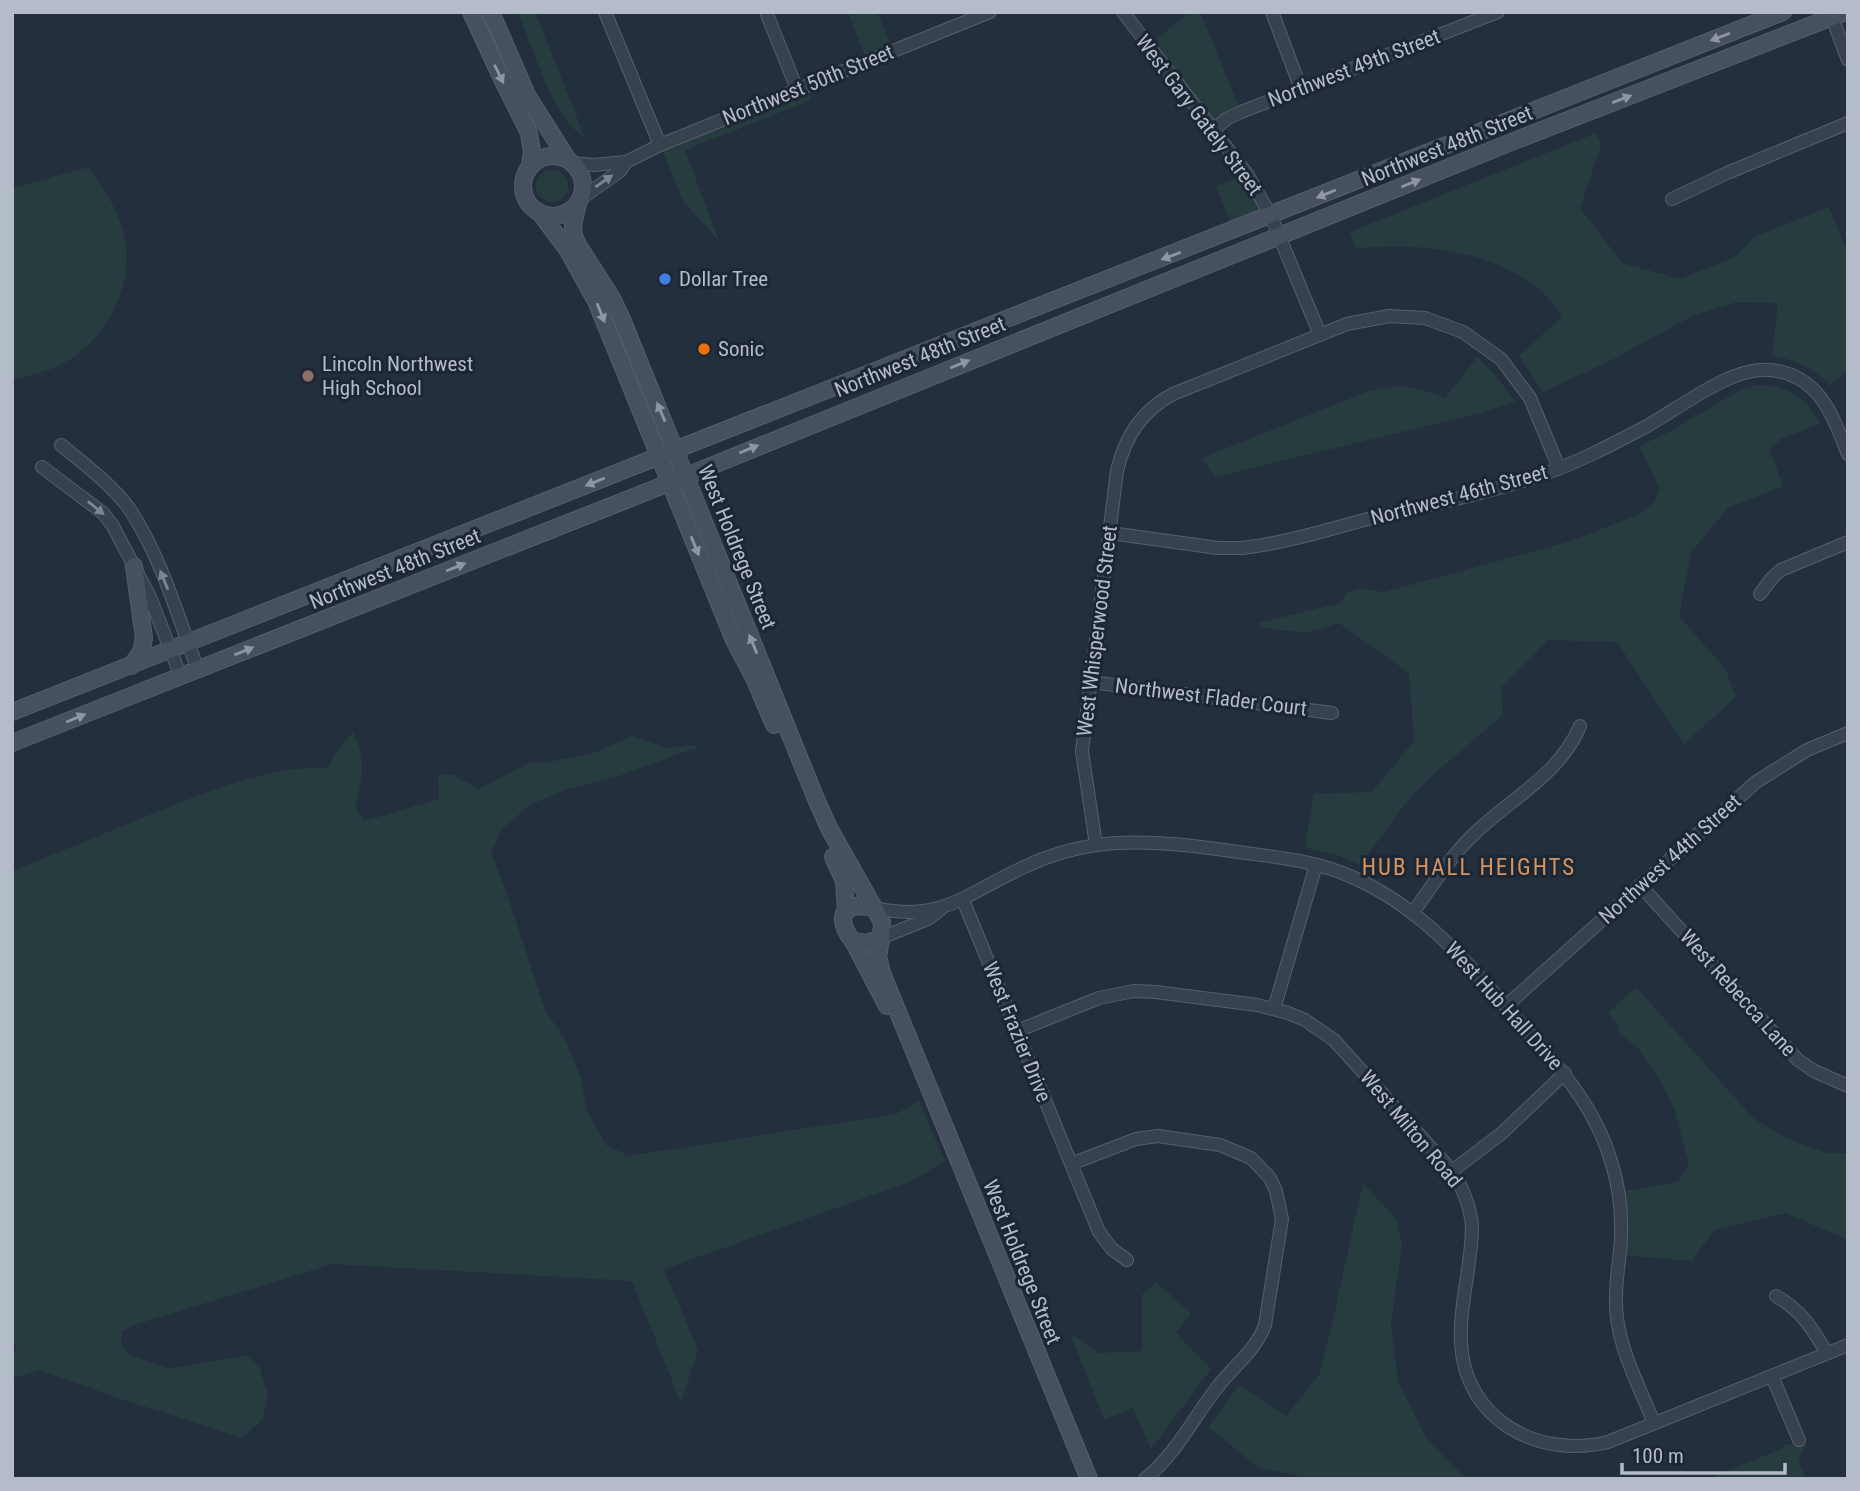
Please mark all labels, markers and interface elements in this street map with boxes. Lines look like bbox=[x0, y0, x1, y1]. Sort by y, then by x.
street label: Northwest 49th Street bbox=[1265, 24, 1443, 112]
street label: West Gary Gately Street bbox=[1131, 30, 1267, 200]
one-way arrow bbox=[1709, 31, 1730, 42]
street label: Northwest 50th Street bbox=[719, 40, 897, 130]
one-way arrow bbox=[493, 65, 505, 85]
one-way arrow bbox=[1612, 94, 1633, 105]
street label: Northwest 48th Street bbox=[1358, 101, 1536, 191]
one-way arrow bbox=[595, 174, 613, 188]
one-way arrow bbox=[1400, 177, 1421, 188]
one-way arrow bbox=[1316, 188, 1337, 199]
one-way arrow bbox=[1160, 250, 1181, 261]
place label: Dollar Tree bbox=[679, 267, 768, 291]
marker: Dollar Tree bbox=[657, 271, 673, 287]
one-way arrow bbox=[595, 302, 606, 323]
street label: Northwest 48th Street bbox=[831, 312, 1009, 402]
place label: Sonic bbox=[718, 337, 764, 361]
marker: Sonic bbox=[696, 341, 712, 357]
place label: Lincoln Northwest High School bbox=[322, 352, 473, 400]
one-way arrow bbox=[950, 358, 971, 369]
marker: Lincoln Northwest High School bbox=[300, 368, 316, 384]
one-way arrow bbox=[655, 402, 667, 422]
one-way arrow bbox=[739, 444, 760, 455]
street label: Northwest 46th Street bbox=[1368, 460, 1550, 530]
street label: West Holdrege Street bbox=[693, 461, 781, 633]
one-way arrow bbox=[585, 476, 606, 487]
one-way arrow bbox=[86, 501, 104, 516]
street label: Northwest 48th Street bbox=[306, 524, 484, 614]
street label: West Whisperwood Street bbox=[1072, 524, 1122, 738]
one-way arrow bbox=[690, 536, 701, 557]
one-way arrow bbox=[445, 562, 466, 573]
one-way arrow bbox=[158, 570, 169, 591]
one-way arrow bbox=[748, 633, 759, 654]
one-way arrow bbox=[234, 646, 255, 657]
street label: Northwest Flader Court bbox=[1114, 673, 1308, 721]
one-way arrow bbox=[65, 713, 86, 724]
street label: Northwest 44th Street bbox=[1594, 789, 1746, 929]
district label: HUB HALL HEIGHTS bbox=[1362, 854, 1576, 881]
street label: West Rebecca Lane bbox=[1675, 925, 1801, 1061]
street label: West Hub Hall Drive bbox=[1440, 937, 1568, 1075]
street label: West Frazier Drive bbox=[978, 958, 1056, 1106]
street label: West Milton Road bbox=[1355, 1066, 1467, 1192]
street label: West Holdrege Street bbox=[978, 1176, 1066, 1348]
scale bar bbox=[1622, 1432, 1785, 1476]
text: 100 m bbox=[1632, 1444, 1684, 1468]

